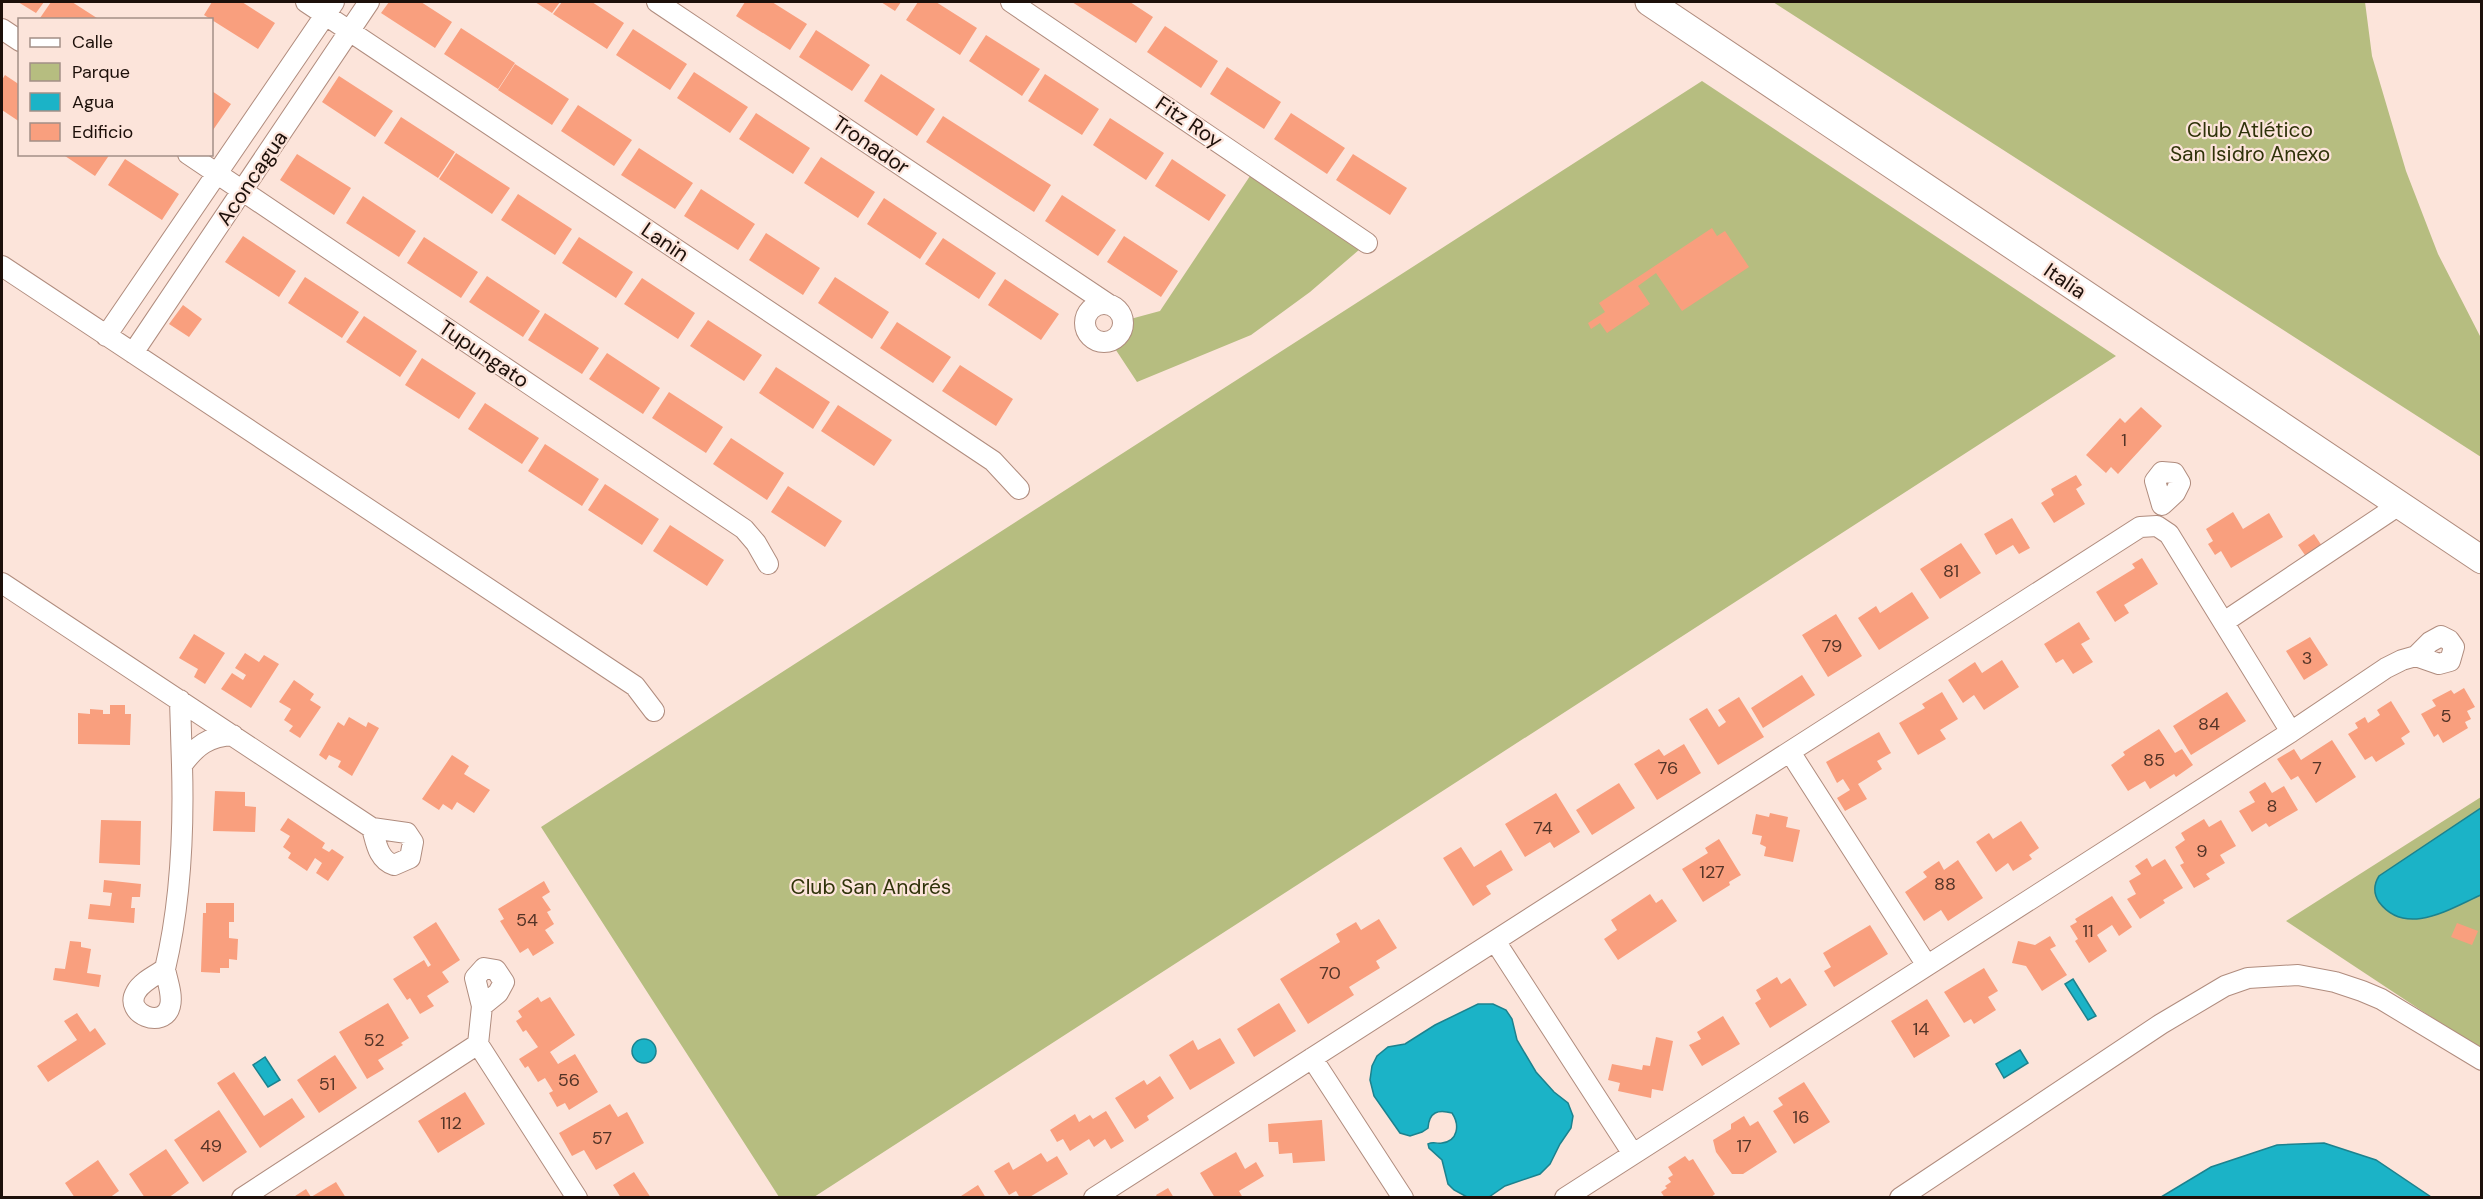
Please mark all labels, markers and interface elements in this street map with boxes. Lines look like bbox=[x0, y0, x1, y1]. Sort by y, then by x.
legend bbox=[18, 18, 213, 156]
text: Calle bbox=[72, 30, 113, 54]
text: Parque bbox=[72, 60, 130, 84]
street label: Fitz Roy bbox=[1150, 89, 1228, 155]
text: Agua bbox=[72, 90, 114, 114]
street label: Tronador bbox=[827, 109, 915, 181]
park label: Club Atlético San Isidro Anexo bbox=[2170, 116, 2330, 168]
text: Edificio bbox=[72, 120, 133, 144]
street label: Aconcagua bbox=[210, 125, 294, 231]
street label: Lanin bbox=[636, 216, 694, 268]
street label: Italia bbox=[2038, 257, 2092, 305]
street label: Tupungato bbox=[433, 314, 535, 394]
house number: 1 bbox=[2121, 428, 2127, 452]
house number: 81 bbox=[1943, 559, 1959, 583]
house number: 79 bbox=[1822, 634, 1842, 658]
house number: 3 bbox=[2302, 646, 2312, 670]
house number: 5 bbox=[2441, 704, 2451, 728]
house number: 84 bbox=[2198, 712, 2220, 736]
house number: 85 bbox=[2143, 748, 2165, 772]
house number: 76 bbox=[1658, 756, 1678, 780]
house number: 7 bbox=[2312, 756, 2322, 780]
house number: 8 bbox=[2267, 794, 2277, 818]
house number: 74 bbox=[1533, 816, 1553, 840]
house number: 9 bbox=[2196, 839, 2208, 863]
house number: 127 bbox=[1699, 860, 1725, 884]
house number: 88 bbox=[1934, 872, 1956, 896]
park label: Club San Andrés bbox=[791, 873, 951, 901]
house number: 54 bbox=[516, 908, 538, 932]
house number: 11 bbox=[2082, 919, 2094, 943]
house number: 70 bbox=[1319, 961, 1341, 985]
house number: 14 bbox=[1913, 1017, 1929, 1041]
house number: 52 bbox=[363, 1028, 385, 1052]
house number: 56 bbox=[558, 1068, 580, 1092]
house number: 51 bbox=[319, 1072, 335, 1096]
house number: 16 bbox=[1793, 1105, 1809, 1129]
house number: 112 bbox=[440, 1111, 462, 1135]
house number: 57 bbox=[592, 1126, 612, 1150]
house number: 49 bbox=[200, 1134, 222, 1158]
house number: 17 bbox=[1736, 1134, 1752, 1158]

